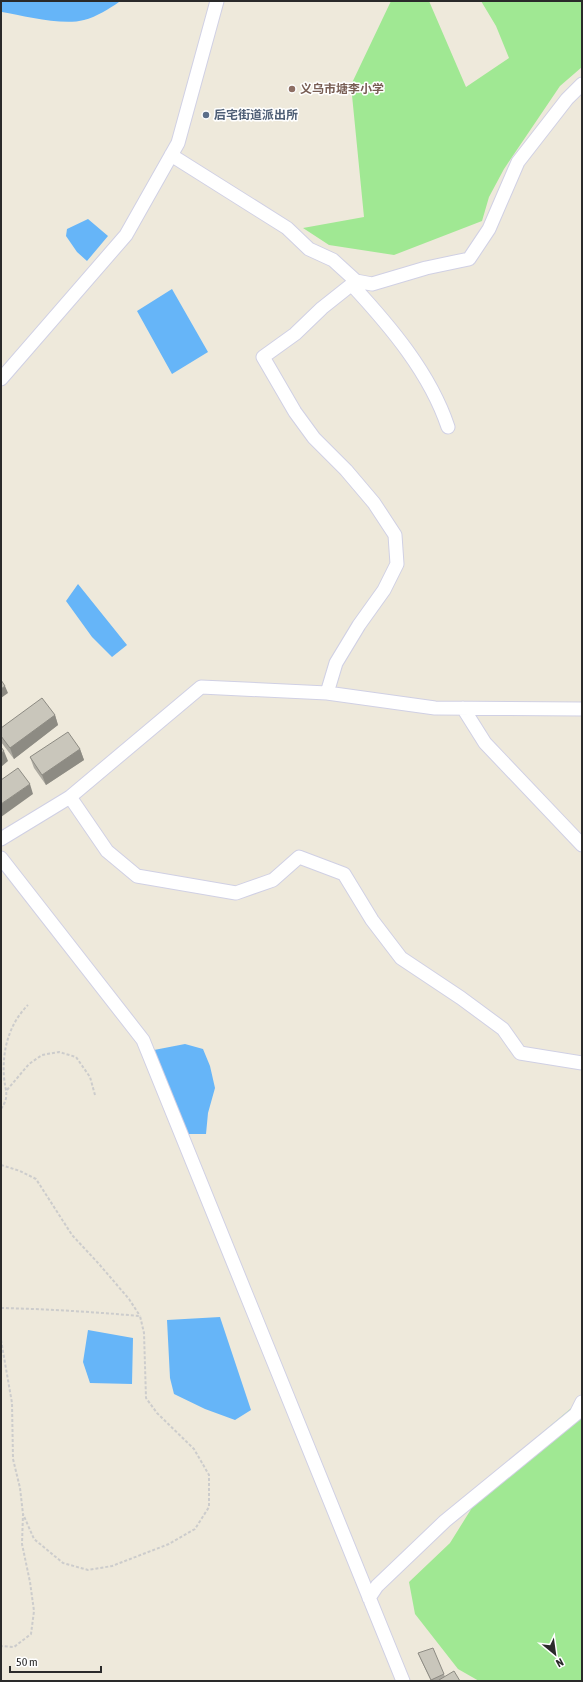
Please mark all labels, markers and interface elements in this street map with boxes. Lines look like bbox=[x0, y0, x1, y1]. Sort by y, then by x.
place label: 义乌市塘李小学 bbox=[300, 82, 384, 96]
marker: 义乌市塘李小学 bbox=[287, 84, 297, 94]
place label: 后宅街道派出所 bbox=[214, 108, 298, 122]
marker: 后宅街道派出所 bbox=[201, 110, 211, 120]
north arrow bbox=[535, 1634, 575, 1674]
scale bar bbox=[10, 1648, 101, 1674]
text: 50 m bbox=[16, 1655, 38, 1669]
text: N bbox=[554, 1656, 566, 1670]

